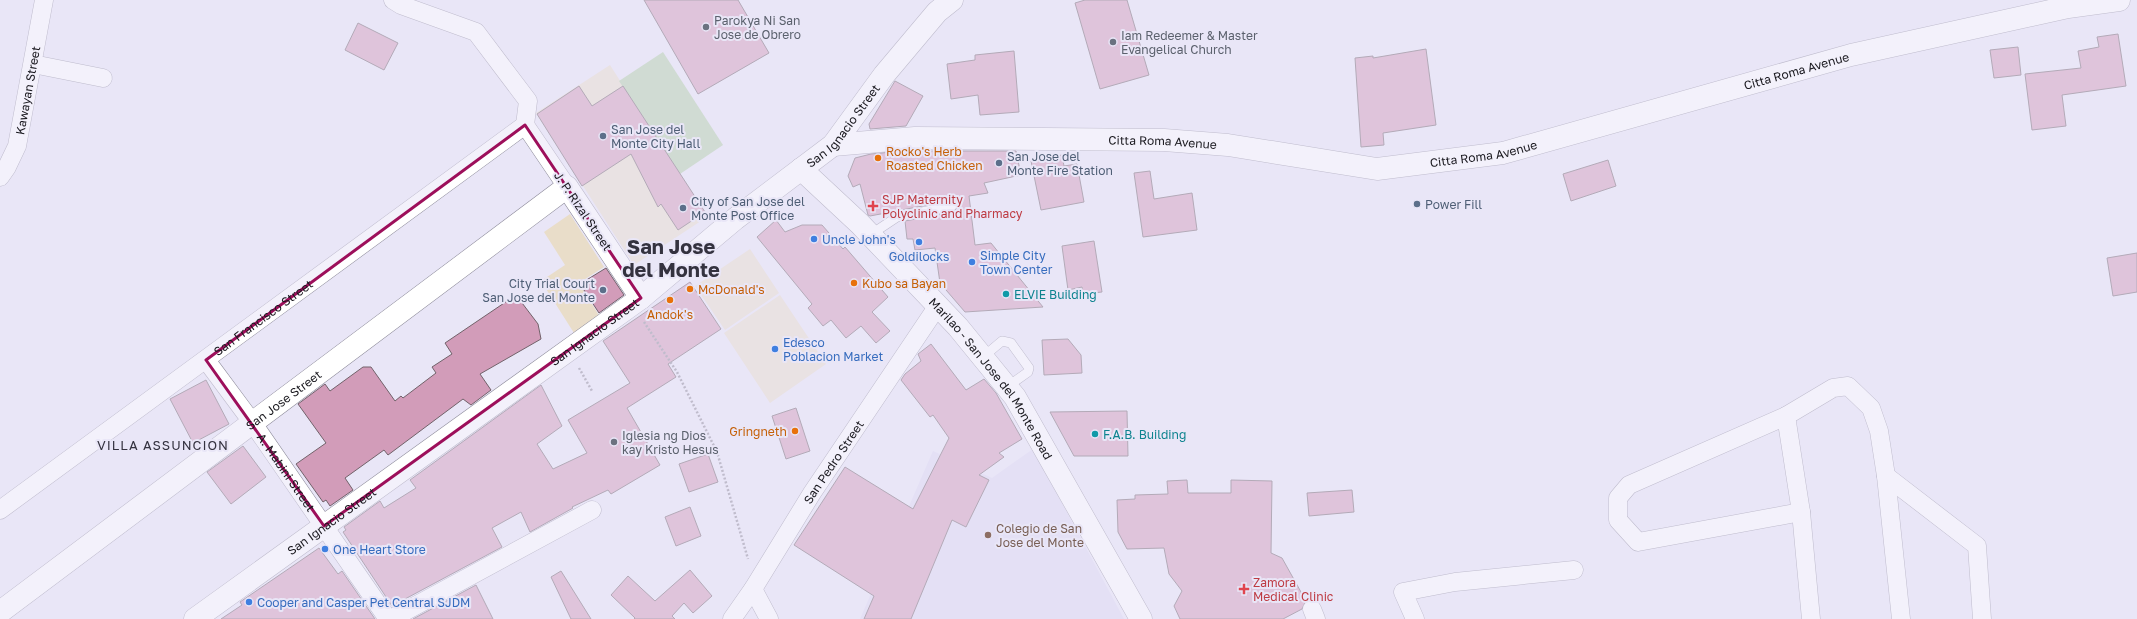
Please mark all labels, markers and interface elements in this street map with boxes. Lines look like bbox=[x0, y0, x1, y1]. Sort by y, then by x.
place label: Parokya Ni San Jose de Obrero bbox=[714, 13, 801, 42]
marker: Parokya Ni San Jose de Obrero bbox=[701, 22, 711, 32]
place label: Iam Redeemer & Master Evangelical Church bbox=[1121, 28, 1258, 57]
marker: Iam Redeemer & Master Evangelical Church bbox=[1108, 37, 1118, 47]
street label: Kawayan Street bbox=[12, 45, 43, 136]
street label: Citta Roma Avenue bbox=[1742, 48, 1851, 92]
street label: San Ignacio Street bbox=[803, 81, 883, 170]
place label: San Jose del Monte City Hall bbox=[611, 122, 700, 151]
marker: San Jose del Monte City Hall bbox=[598, 131, 608, 141]
street label: Citta Roma Avenue bbox=[1108, 132, 1218, 152]
street label: Citta Roma Avenue bbox=[1429, 136, 1539, 170]
place label: Rocko's Herb Roasted Chicken bbox=[886, 144, 983, 173]
place label: San Jose del Monte Fire Station bbox=[1007, 149, 1113, 178]
marker: Rocko's Herb Roasted Chicken bbox=[873, 153, 883, 163]
marker: San Jose del Monte Fire Station bbox=[994, 158, 1004, 168]
street label: J. P. Rizal Street bbox=[551, 169, 615, 254]
place label: SJP Maternity Polyclinic and Pharmacy bbox=[882, 192, 1023, 221]
place label: City of San Jose del Monte Post Office bbox=[691, 194, 805, 223]
place label: Power Fill bbox=[1425, 197, 1482, 212]
marker: Power Fill bbox=[1412, 199, 1422, 209]
marker: SJP Maternity Polyclinic and Pharmacy bbox=[867, 200, 879, 212]
marker: City of San Jose del Monte Post Office bbox=[678, 203, 688, 213]
place label: Uncle John's bbox=[822, 232, 896, 247]
district label: San Jose del Monte bbox=[622, 234, 720, 281]
marker: Uncle John's bbox=[809, 234, 819, 244]
marker: Goldilocks bbox=[914, 237, 924, 247]
place label: Simple City Town Center bbox=[980, 248, 1053, 277]
place label: Goldilocks bbox=[889, 249, 949, 264]
marker: Simple City Town Center bbox=[967, 257, 977, 267]
street label: San Francisco Street bbox=[210, 276, 316, 359]
place label: City Trial Court San Jose del Monte bbox=[482, 276, 595, 305]
place label: Kubo sa Bayan bbox=[862, 276, 946, 291]
marker: Kubo sa Bayan bbox=[849, 278, 859, 288]
place label: McDonald's bbox=[698, 282, 765, 297]
marker: McDonald's bbox=[685, 284, 695, 294]
marker: City Trial Court San Jose del Monte bbox=[598, 285, 608, 295]
place label: ELVIE Building bbox=[1014, 287, 1097, 302]
marker: ELVIE Building bbox=[1001, 289, 1011, 299]
street label: San Ignacio Street bbox=[547, 294, 642, 369]
street label: Marilao - San Jose del Monte Road bbox=[926, 294, 1056, 462]
marker: Andok's bbox=[665, 295, 675, 305]
place label: Andok's bbox=[647, 307, 693, 322]
place label: Edesco Poblacion Market bbox=[783, 335, 884, 364]
marker: Edesco Poblacion Market bbox=[770, 344, 780, 354]
street label: San Jose Street bbox=[242, 366, 324, 433]
street label: San Pedro Street bbox=[800, 417, 867, 506]
place label: Gringneth bbox=[729, 424, 787, 439]
marker: Gringneth bbox=[790, 426, 800, 436]
place label: F.A.B. Building bbox=[1103, 427, 1186, 442]
place label: Iglesia ng Dios kay Kristo Hesus bbox=[622, 428, 719, 457]
marker: F.A.B. Building bbox=[1090, 429, 1100, 439]
street label: A. Mabini Street bbox=[254, 430, 319, 514]
district label: VILLA ASSUNCION bbox=[97, 437, 229, 453]
marker: Iglesia ng Dios kay Kristo Hesus bbox=[609, 437, 619, 447]
street label: San Ignacio Street bbox=[284, 484, 379, 558]
place label: Colegio de San Jose del Monte bbox=[996, 521, 1084, 550]
marker: Colegio de San Jose del Monte bbox=[983, 530, 993, 540]
place label: One Heart Store bbox=[333, 542, 426, 557]
marker: One Heart Store bbox=[320, 544, 330, 554]
place label: Zamora Medical Clinic bbox=[1253, 575, 1334, 604]
marker: Zamora Medical Clinic bbox=[1238, 583, 1250, 595]
place label: Cooper and Casper Pet Central SJDM bbox=[257, 595, 470, 610]
marker: Cooper and Casper Pet Central SJDM bbox=[244, 597, 254, 607]

